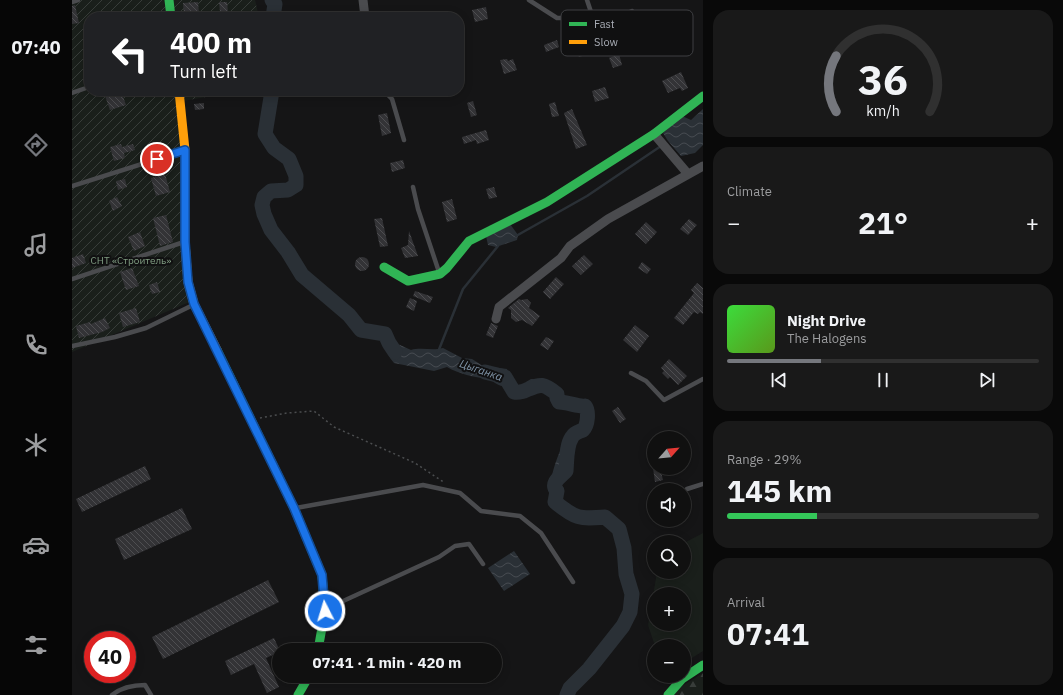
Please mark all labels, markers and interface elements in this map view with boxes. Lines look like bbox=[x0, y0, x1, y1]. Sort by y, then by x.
legend bbox=[561, 10, 693, 56]
text: Fast bbox=[594, 17, 615, 31]
text: 400 m bbox=[170, 24, 252, 61]
icon: left bbox=[104, 28, 156, 80]
text: Slow bbox=[594, 35, 618, 49]
text: 07:40 bbox=[11, 36, 61, 59]
text: 36 bbox=[858, 51, 908, 105]
text: Turn left bbox=[170, 60, 238, 83]
text: km/h bbox=[866, 100, 900, 119]
icon: directions bbox=[22, 131, 50, 159]
pin bbox=[140, 142, 174, 176]
icon: arrive bbox=[146, 148, 168, 170]
text: Climate bbox=[727, 183, 772, 200]
text: 21° bbox=[858, 203, 908, 242]
text: − bbox=[727, 208, 740, 237]
text: + bbox=[1026, 208, 1039, 237]
icon: music bbox=[22, 231, 50, 259]
park label: СНТ «Строитель» bbox=[91, 254, 171, 267]
text: Night Drive bbox=[787, 311, 866, 330]
text: The Halogens bbox=[787, 330, 867, 347]
icon: phone bbox=[22, 331, 50, 359]
water label: Цыганка bbox=[458, 356, 504, 384]
icon: previous bbox=[768, 369, 790, 391]
icon: pause bbox=[872, 369, 894, 391]
icon: next bbox=[976, 369, 998, 391]
icon: climate bbox=[22, 431, 50, 459]
north arrow bbox=[647, 431, 691, 475]
map controls bbox=[647, 431, 691, 683]
text: Range · 29% bbox=[727, 451, 801, 468]
text: 145 km bbox=[727, 471, 832, 510]
button: sound bbox=[647, 483, 691, 527]
icon: car bbox=[22, 531, 50, 559]
button: search bbox=[647, 535, 691, 579]
button: + bbox=[647, 587, 691, 631]
position arrow bbox=[304, 590, 346, 632]
text: Arrival bbox=[727, 594, 765, 611]
text: 07:41 bbox=[727, 614, 809, 653]
icon: filters bbox=[22, 631, 50, 659]
speed limit sign: 40 bbox=[84, 631, 136, 683]
button: − bbox=[647, 639, 691, 683]
text: 07:41 · 1 min · 420 m bbox=[313, 653, 461, 672]

